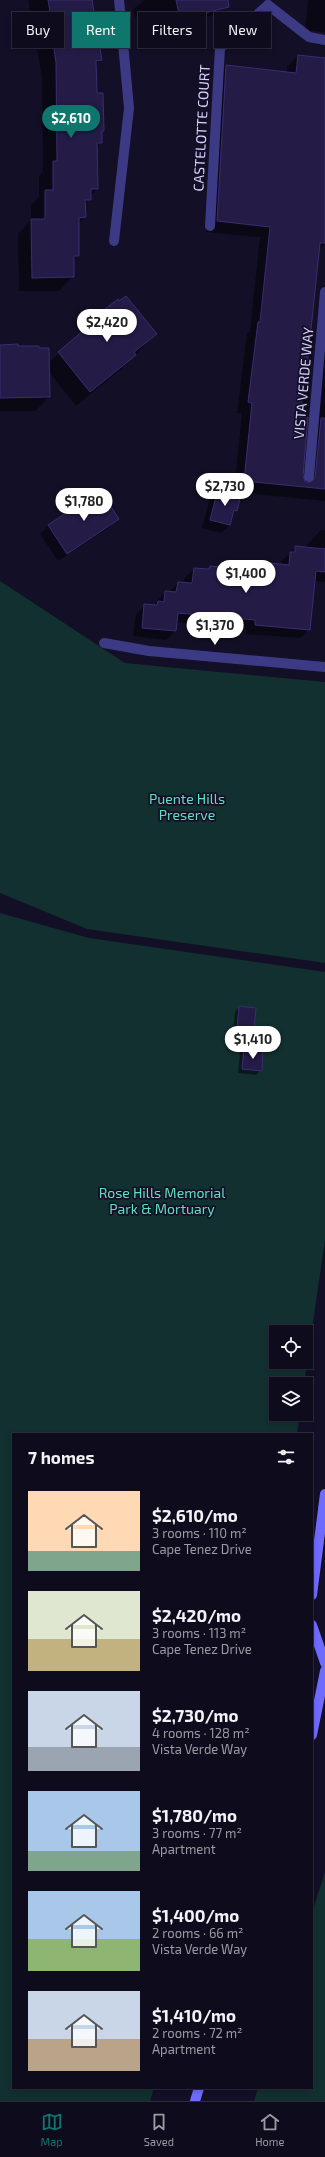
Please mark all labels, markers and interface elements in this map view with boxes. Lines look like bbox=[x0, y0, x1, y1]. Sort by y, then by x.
chip: Buy bbox=[12, 12, 64, 48]
chip: Rent bbox=[72, 12, 130, 48]
chip: Filters bbox=[138, 12, 206, 48]
chip: New bbox=[214, 12, 271, 48]
street label: CASTELOTTE COURT bbox=[189, 64, 213, 192]
pin: $2,610 bbox=[38, 105, 104, 139]
text: $2,610 bbox=[51, 110, 91, 126]
pin: $2,420 bbox=[74, 309, 140, 343]
text: $2,420 bbox=[86, 314, 128, 330]
street label: VISTA VERDE WAY bbox=[290, 326, 316, 440]
pin: $2,730 bbox=[192, 473, 258, 507]
text: $2,730 bbox=[205, 478, 245, 494]
pin: $1,780 bbox=[51, 488, 117, 522]
text: $1,780 bbox=[64, 493, 104, 509]
pin: $1,400 bbox=[213, 560, 279, 594]
text: $1,400 bbox=[226, 565, 266, 581]
pin: $1,370 bbox=[182, 612, 248, 646]
text: $1,370 bbox=[196, 617, 234, 633]
park label: Puente Hills Preserve bbox=[149, 790, 225, 823]
pin: $1,410 bbox=[220, 1026, 286, 1060]
text: $1,410 bbox=[234, 1031, 272, 1047]
park label: Rose Hills Memorial Park & Mortuary bbox=[99, 1184, 226, 1217]
map controls bbox=[269, 1325, 313, 1421]
button: locate bbox=[269, 1325, 313, 1369]
button: layers bbox=[269, 1377, 313, 1421]
icon: filters bbox=[275, 1446, 297, 1468]
text: 7 homes bbox=[28, 1447, 95, 1467]
text: $2,610/mo bbox=[152, 1505, 238, 1525]
icon: home bbox=[60, 1507, 108, 1555]
text: 3 rooms · 110 m² bbox=[152, 1525, 247, 1541]
text: Cape Tenez Drive bbox=[152, 1541, 252, 1557]
text: $2,420/mo bbox=[152, 1605, 241, 1625]
icon: home bbox=[60, 1607, 108, 1655]
text: 3 rooms · 113 m² bbox=[152, 1625, 246, 1641]
text: Cape Tenez Drive bbox=[152, 1641, 252, 1657]
text: $2,730/mo bbox=[152, 1705, 239, 1725]
icon: home bbox=[60, 1707, 108, 1755]
text: 4 rooms · 128 m² bbox=[152, 1725, 250, 1741]
text: Vista Verde Way bbox=[152, 1741, 247, 1757]
text: $1,780/mo bbox=[152, 1805, 237, 1825]
icon: home bbox=[60, 1807, 108, 1855]
text: 3 rooms · 77 m² bbox=[152, 1825, 242, 1841]
text: Apartment bbox=[152, 1841, 216, 1857]
text: $1,400/mo bbox=[152, 1905, 239, 1925]
icon: home bbox=[60, 1907, 108, 1955]
text: 2 rooms · 66 m² bbox=[152, 1925, 243, 1941]
text: Vista Verde Way bbox=[152, 1941, 247, 1957]
text: $1,410/mo bbox=[152, 2005, 236, 2025]
icon: home bbox=[60, 2007, 108, 2055]
text: 2 rooms · 72 m² bbox=[152, 2025, 243, 2041]
text: Apartment bbox=[152, 2041, 216, 2057]
tab: Map bbox=[41, 2111, 63, 2148]
tab: Saved bbox=[144, 2111, 174, 2148]
tab: Home bbox=[255, 2111, 284, 2148]

